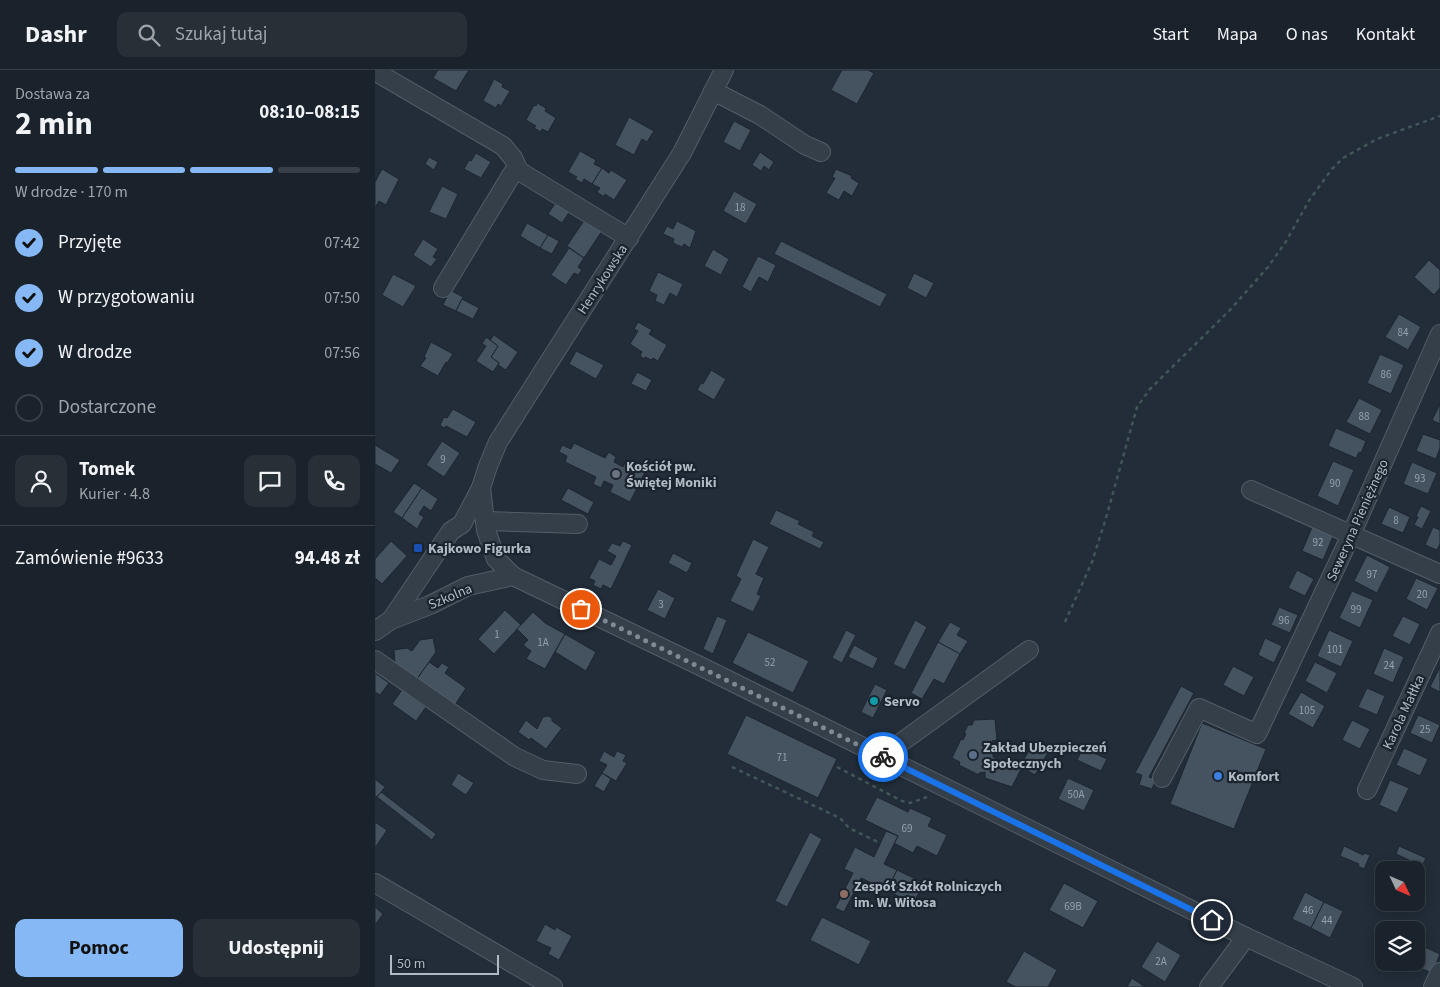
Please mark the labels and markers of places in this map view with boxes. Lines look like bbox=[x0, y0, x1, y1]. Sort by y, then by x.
place label: Kościół pw. Świętej Moniki bbox=[626, 457, 717, 493]
marker: Kościół pw. Świętej Moniki bbox=[610, 468, 622, 480]
place label: Kajkowo Figurka bbox=[428, 539, 531, 559]
marker: Kajkowo Figurka bbox=[412, 542, 424, 554]
pin bbox=[560, 588, 602, 630]
place label: Servo bbox=[884, 692, 920, 712]
marker: Servo bbox=[868, 695, 880, 707]
place label: Zakład Ubezpieczeń Społecznych bbox=[983, 738, 1107, 774]
marker: Zakład Ubezpieczeń Społecznych bbox=[967, 749, 979, 761]
place label: Komfort bbox=[1228, 767, 1280, 787]
marker: Komfort bbox=[1212, 770, 1224, 782]
place label: Zespół Szkół Rolniczych im. W. Witosa bbox=[854, 877, 1002, 913]
marker: Zespół Szkół Rolniczych im. W. Witosa bbox=[838, 888, 850, 900]
pin bbox=[1191, 899, 1233, 941]

